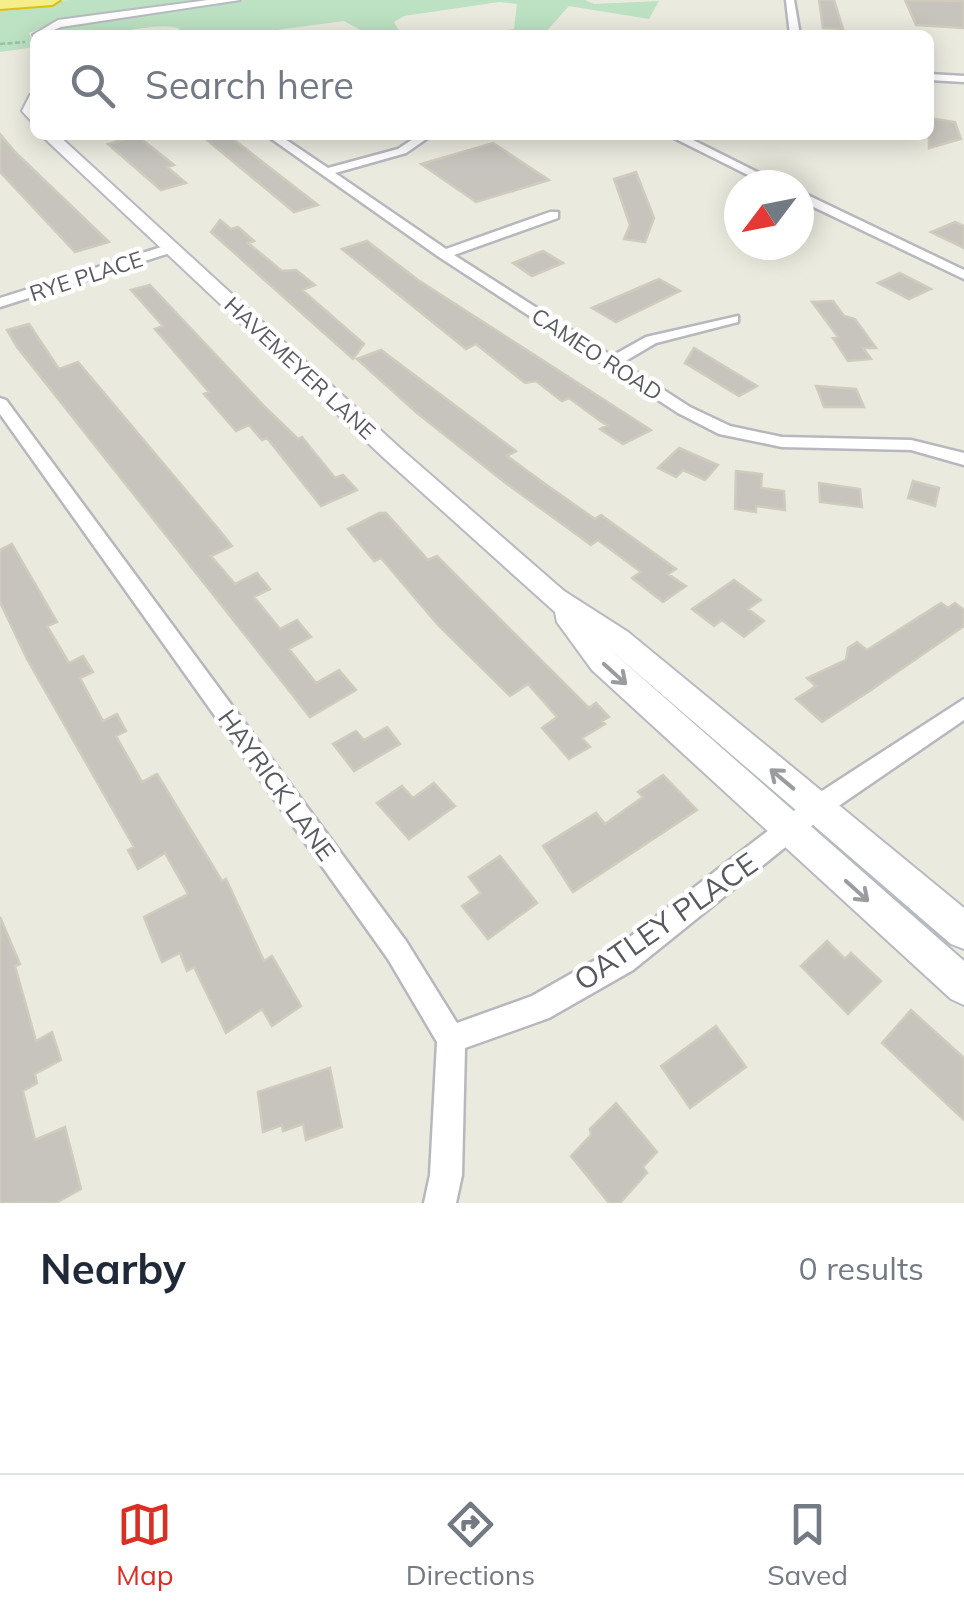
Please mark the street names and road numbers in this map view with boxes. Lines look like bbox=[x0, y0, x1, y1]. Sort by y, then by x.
street label: RYE PLACE bbox=[26, 245, 146, 307]
street label: HAVEMEYER LANE bbox=[219, 291, 381, 445]
street label: CAMEO ROAD bbox=[527, 301, 667, 407]
street label: HAYRICK LANE bbox=[212, 703, 343, 866]
street label: OATLEY PLACE bbox=[566, 844, 765, 999]

